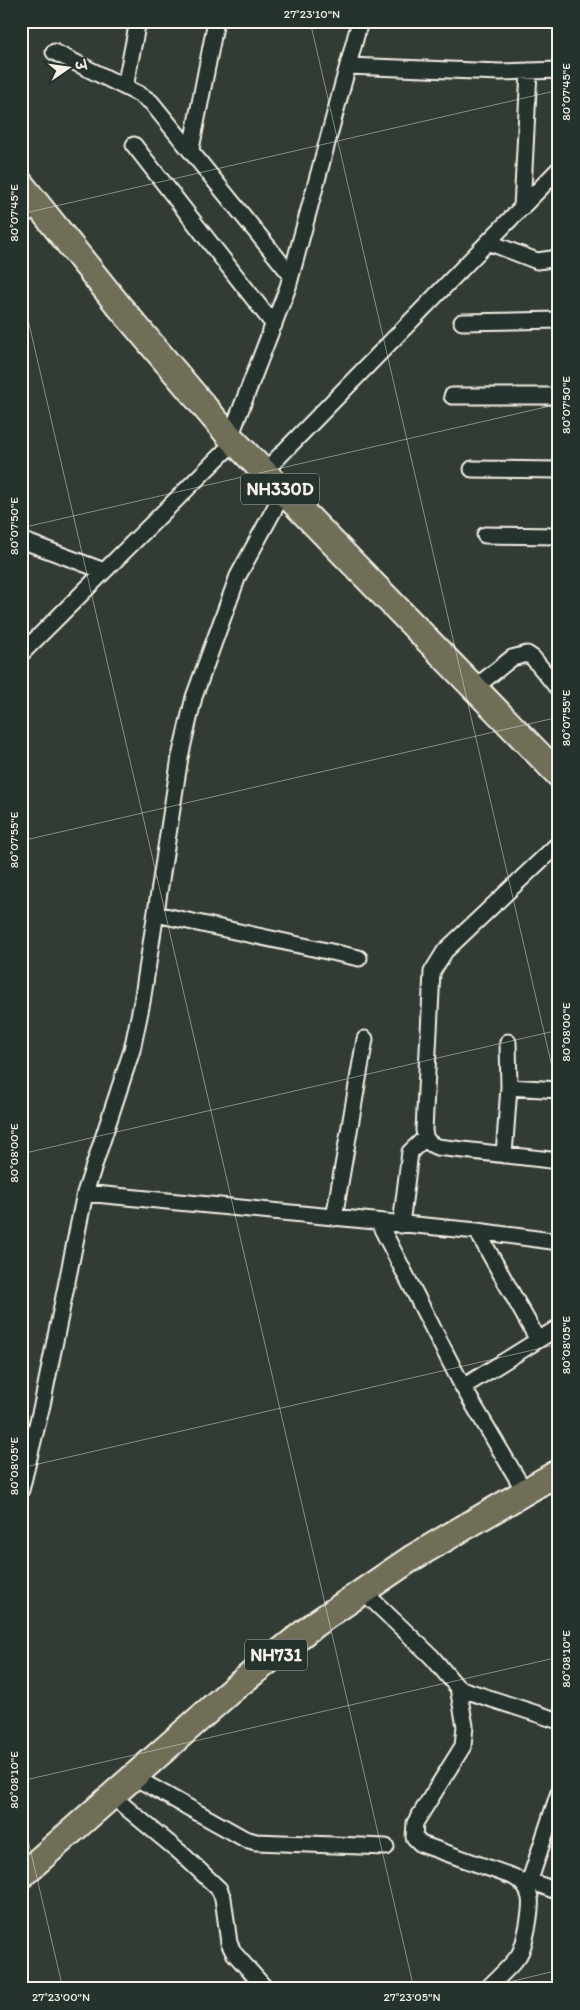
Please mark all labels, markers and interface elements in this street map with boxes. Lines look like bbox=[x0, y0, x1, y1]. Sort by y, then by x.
text: 27°23'10"N bbox=[284, 7, 340, 21]
north arrow bbox=[42, 42, 92, 92]
text: उ bbox=[70, 57, 90, 73]
text: 80°07'45"E bbox=[559, 63, 573, 121]
text: 80°07'45"E bbox=[7, 184, 21, 242]
text: 80°07'50"E bbox=[559, 376, 573, 434]
road number: NH330D bbox=[241, 474, 319, 504]
text: 80°07'50"E bbox=[7, 497, 21, 555]
text: 80°07'55"E bbox=[559, 689, 573, 746]
text: 80°07'55"E bbox=[7, 811, 21, 868]
text: 80°08'00"E bbox=[559, 1002, 573, 1062]
text: 80°08'00"E bbox=[7, 1123, 21, 1183]
text: 80°08'05"E bbox=[559, 1315, 573, 1374]
text: 80°08'05"E bbox=[7, 1436, 21, 1495]
text: 80°08'10"E bbox=[559, 1630, 573, 1688]
road number: NH731 bbox=[245, 1640, 307, 1670]
text: 80°08'10"E bbox=[7, 1751, 21, 1809]
text: 27°23'00"N bbox=[32, 1990, 90, 2004]
text: 27°23'05"N bbox=[383, 1990, 441, 2004]

